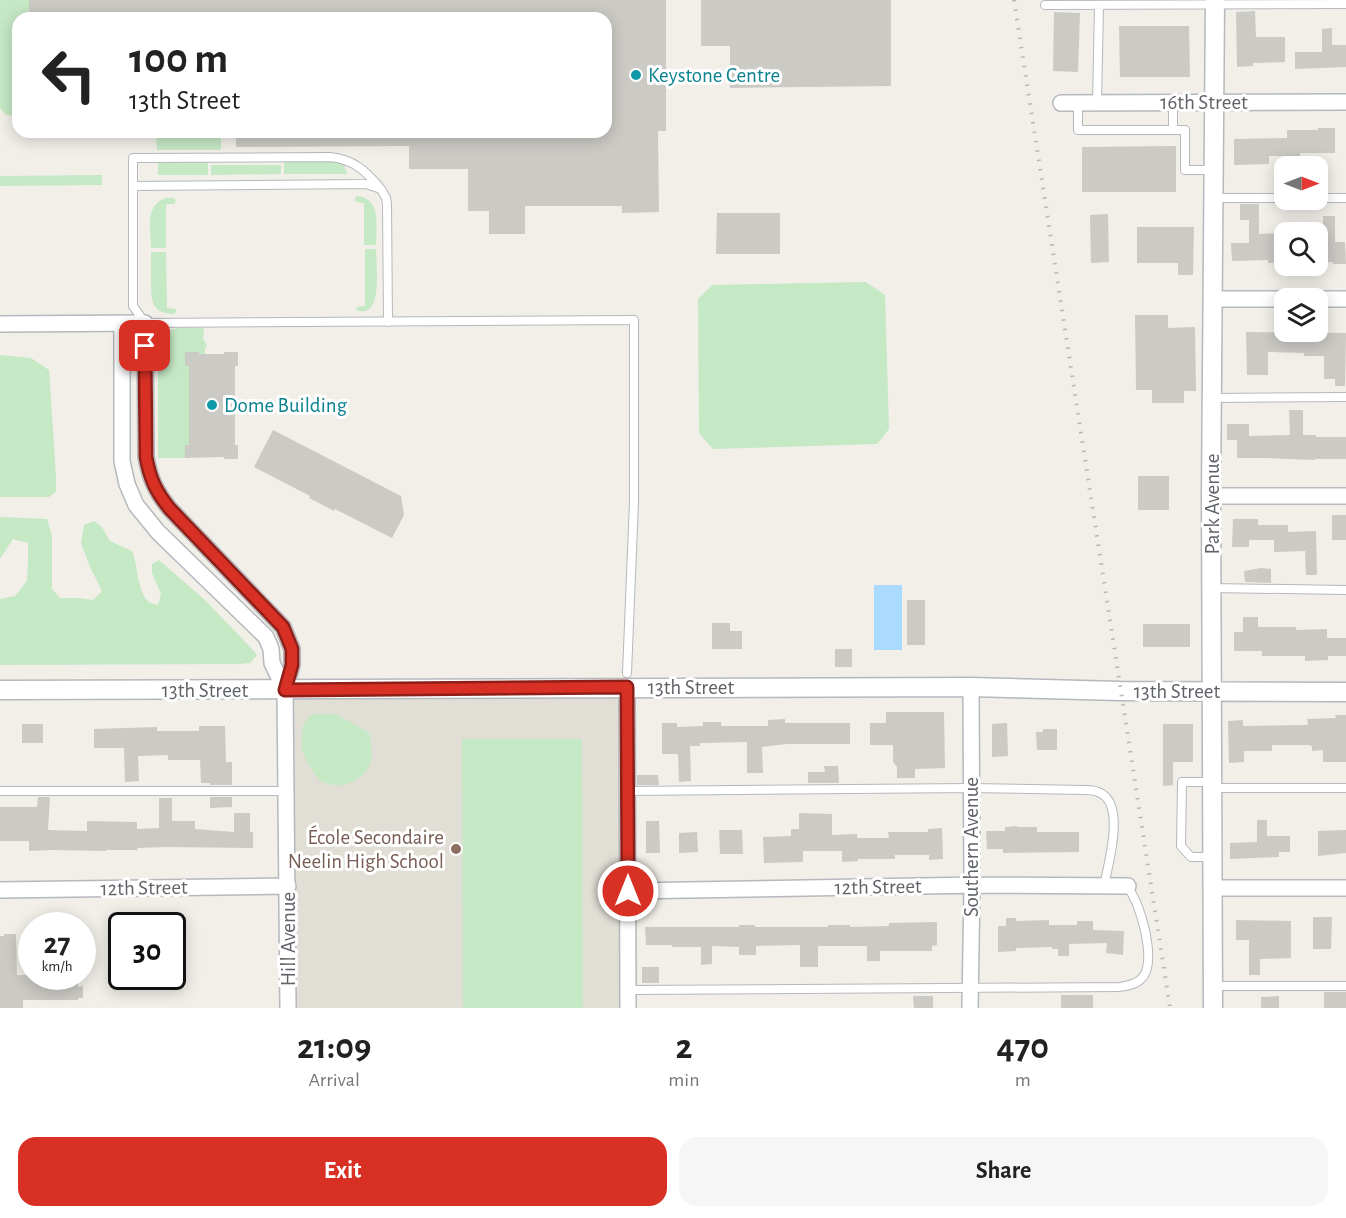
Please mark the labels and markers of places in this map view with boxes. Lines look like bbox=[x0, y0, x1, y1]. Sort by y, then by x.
place label: Keystone Centre bbox=[648, 65, 780, 86]
marker: Keystone Centre bbox=[629, 68, 643, 82]
pin bbox=[119, 320, 170, 371]
place label: Dome Building bbox=[224, 395, 348, 416]
marker: Dome Building bbox=[205, 398, 219, 412]
place label: École Secondaire Neelin High School bbox=[288, 825, 444, 872]
marker: École Secondaire Neelin High School bbox=[449, 842, 463, 856]

